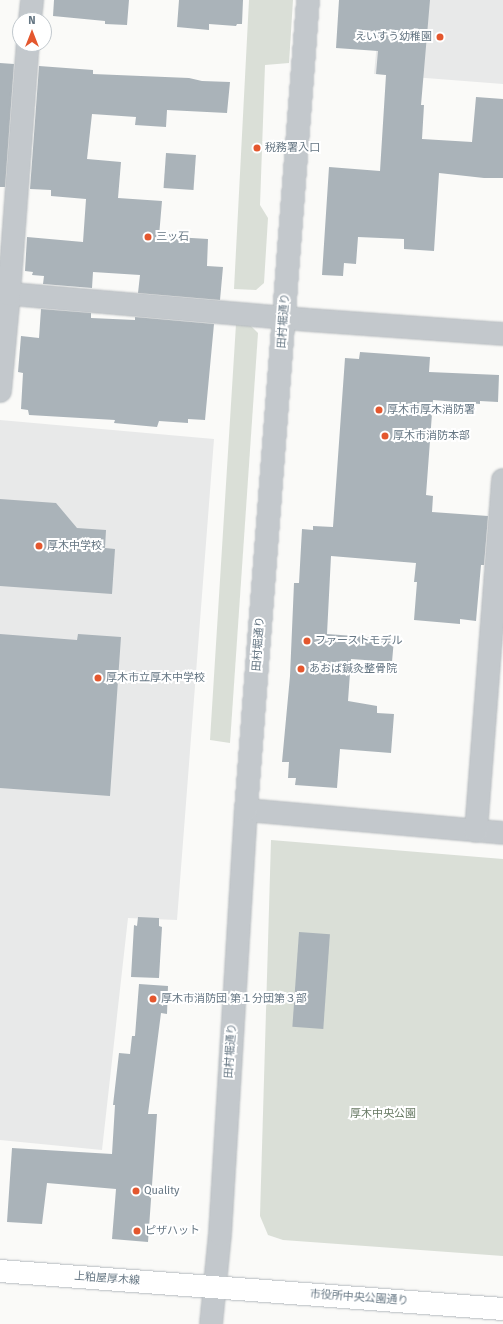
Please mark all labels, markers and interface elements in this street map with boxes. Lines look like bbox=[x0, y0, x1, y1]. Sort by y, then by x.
north arrow bbox=[12, 12, 52, 52]
text: N bbox=[28, 14, 36, 27]
place label: えいすう幼稚園 bbox=[355, 30, 432, 44]
marker: えいすう幼稚園 bbox=[435, 32, 445, 42]
place label: 税務署入口 bbox=[265, 141, 320, 155]
marker: 税務署入口 bbox=[252, 143, 262, 153]
place label: 三ッ石 bbox=[156, 230, 189, 244]
marker: 三ッ石 bbox=[143, 232, 153, 242]
street label: 田村堀通り bbox=[275, 293, 293, 349]
place label: 厚木市厚木消防署 bbox=[387, 403, 475, 417]
marker: 厚木市厚木消防署 bbox=[374, 405, 384, 415]
place label: 厚木市消防本部 bbox=[393, 429, 470, 443]
marker: 厚木市消防本部 bbox=[380, 431, 390, 441]
place label: 厚木中学校 bbox=[47, 539, 102, 553]
marker: 厚木中学校 bbox=[34, 541, 44, 551]
street label: 田村堀通り bbox=[250, 616, 268, 672]
place label: ファーストモデル bbox=[315, 634, 403, 648]
marker: ファーストモデル bbox=[302, 636, 312, 646]
place label: あおば鍼灸整骨院 bbox=[309, 662, 397, 676]
marker: あおば鍼灸整骨院 bbox=[296, 664, 306, 674]
place label: 厚木市立厚木中学校 bbox=[106, 671, 205, 685]
marker: 厚木市立厚木中学校 bbox=[93, 673, 103, 683]
place label: 厚木市消防団 第１分団第３部 bbox=[161, 992, 307, 1006]
marker: 厚木市消防団 第１分団第３部 bbox=[148, 994, 158, 1004]
street label: 田村堀通り bbox=[222, 1023, 240, 1079]
park label: 厚木中央公園 bbox=[350, 1107, 416, 1121]
place label: Quality bbox=[144, 1184, 180, 1198]
marker: Quality bbox=[131, 1186, 141, 1196]
place label: ピザハット bbox=[145, 1224, 200, 1238]
marker: ピザハット bbox=[132, 1226, 142, 1236]
street label: 上粕屋厚木線 bbox=[74, 1270, 140, 1288]
street label: 市役所中央公園通り bbox=[309, 1288, 409, 1308]

